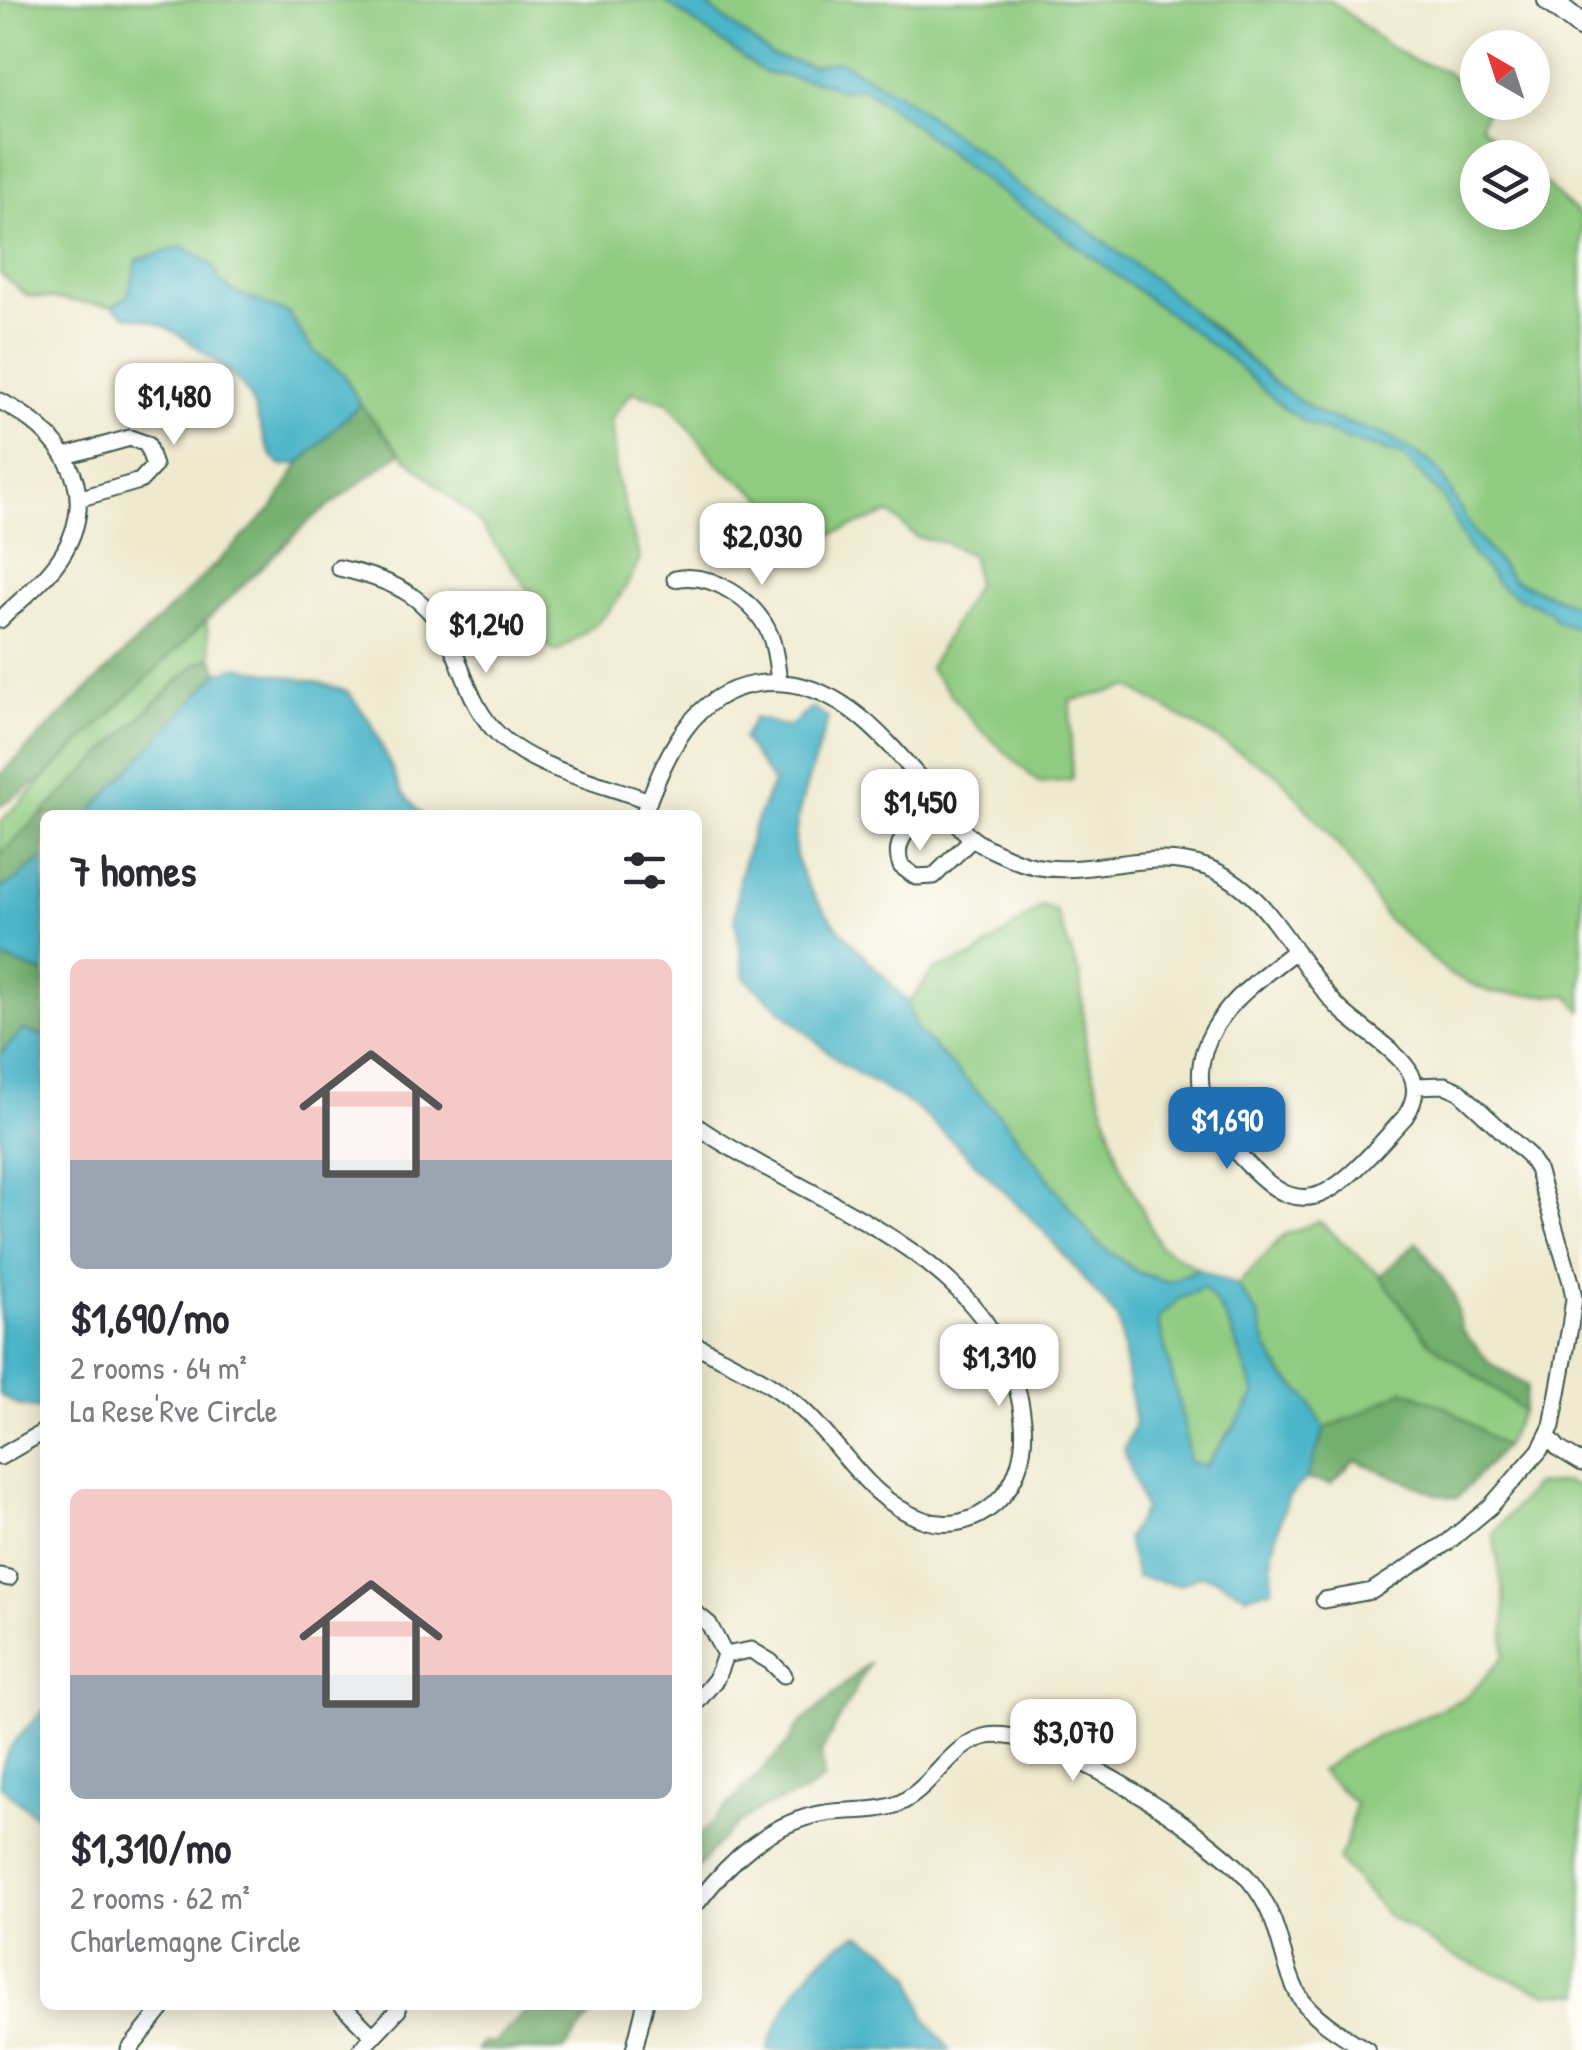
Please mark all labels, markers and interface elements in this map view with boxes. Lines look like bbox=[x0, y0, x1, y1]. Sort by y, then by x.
north arrow bbox=[1460, 30, 1550, 120]
map controls bbox=[1460, 30, 1550, 230]
button: layers bbox=[1460, 140, 1550, 230]
pin: $1,480 bbox=[93, 363, 255, 448]
text: $1,480 bbox=[137, 374, 211, 417]
pin: $2,030 bbox=[681, 503, 843, 588]
text: $2,030 bbox=[722, 514, 802, 557]
pin: $1,240 bbox=[405, 591, 567, 676]
text: $1,240 bbox=[448, 602, 524, 645]
pin: $1,450 bbox=[839, 769, 1001, 854]
text: $1,450 bbox=[883, 780, 957, 823]
text: 7 homes bbox=[70, 842, 196, 899]
icon: filters bbox=[617, 843, 672, 898]
icon: home bbox=[281, 1024, 461, 1204]
pin: $1,690 bbox=[1146, 1087, 1308, 1172]
text: $1,690 bbox=[1190, 1098, 1264, 1141]
text: $1,690/mo bbox=[70, 1289, 229, 1346]
pin: $1,310 bbox=[918, 1324, 1080, 1409]
text: $1,310 bbox=[962, 1335, 1036, 1378]
text: 2 rooms · 64 m² bbox=[70, 1346, 247, 1389]
text: La Rese'Rve Circle bbox=[70, 1389, 278, 1432]
icon: home bbox=[281, 1554, 461, 1734]
pin: $3,070 bbox=[992, 1699, 1154, 1784]
text: $3,070 bbox=[1032, 1710, 1114, 1753]
text: $1,310/mo bbox=[70, 1819, 231, 1876]
text: 2 rooms · 62 m² bbox=[70, 1876, 250, 1919]
text: Charlemagne Circle bbox=[70, 1919, 301, 1962]

